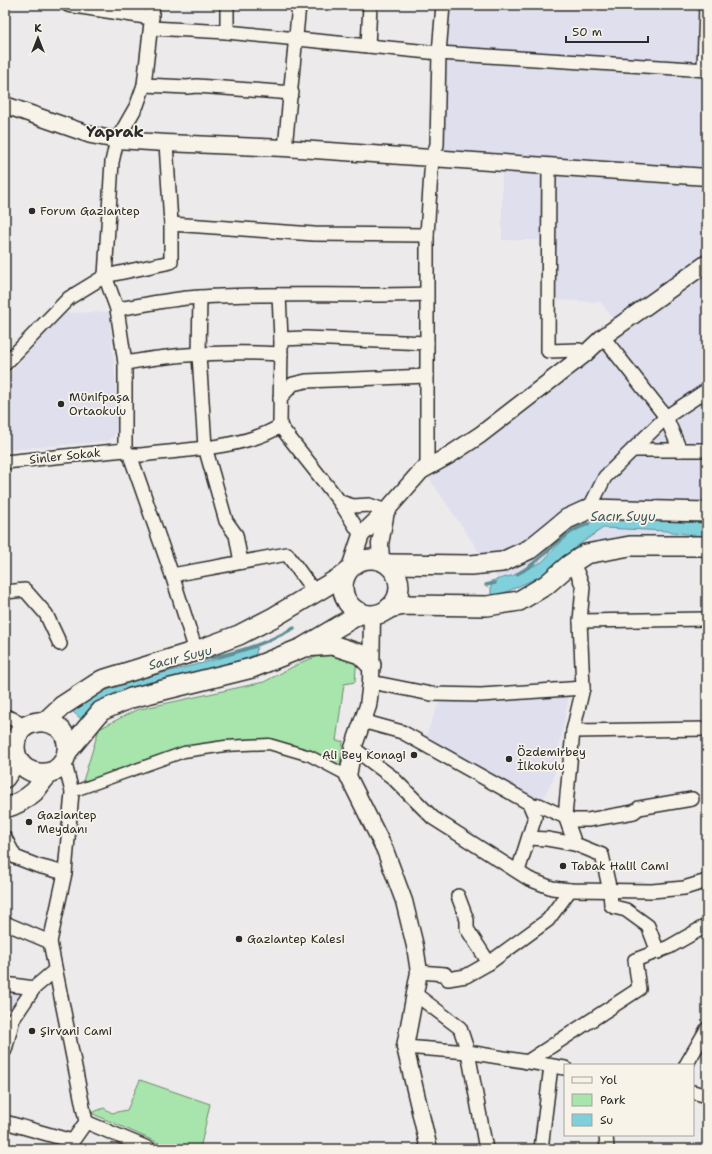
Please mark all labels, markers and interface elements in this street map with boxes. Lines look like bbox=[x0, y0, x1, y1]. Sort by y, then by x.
north arrow bbox=[18, 18, 58, 58]
scale bar bbox=[566, 18, 648, 44]
text: K bbox=[34, 21, 42, 36]
text: 50 m bbox=[572, 24, 602, 40]
district label: Yaprak bbox=[86, 121, 144, 142]
place label: Forum Gaziantep bbox=[40, 203, 140, 219]
marker: Forum Gaziantep bbox=[27, 206, 37, 216]
place label: Münifpaşa Ortaokulu bbox=[69, 389, 130, 419]
marker: Münifpaşa Ortaokulu bbox=[56, 399, 66, 409]
street label: Sinler Sokak bbox=[29, 444, 102, 468]
water label: Sacır Suyu bbox=[591, 508, 656, 525]
water label: Sacır Suyu bbox=[147, 641, 214, 674]
place label: Özdemirbey İlkokulu bbox=[517, 744, 586, 774]
place label: Ali Bey Konagi bbox=[322, 747, 406, 763]
marker: Ali Bey Konagi bbox=[409, 750, 419, 760]
marker: Özdemirbey İlkokulu bbox=[504, 754, 514, 764]
place label: Gaziantep Meydanı bbox=[37, 807, 97, 837]
marker: Gaziantep Meydanı bbox=[24, 817, 34, 827]
place label: Tabak Halil Cami bbox=[571, 858, 669, 874]
marker: Tabak Halil Cami bbox=[558, 861, 568, 871]
place label: Gaziantep Kalesi bbox=[247, 931, 345, 947]
marker: Gaziantep Kalesi bbox=[234, 934, 244, 944]
place label: Şirvani Cami bbox=[40, 1023, 112, 1039]
marker: Şirvani Cami bbox=[27, 1026, 37, 1036]
legend bbox=[564, 1064, 694, 1136]
text: Yol bbox=[600, 1072, 617, 1088]
text: Park bbox=[600, 1092, 626, 1108]
text: Su bbox=[600, 1112, 613, 1128]

